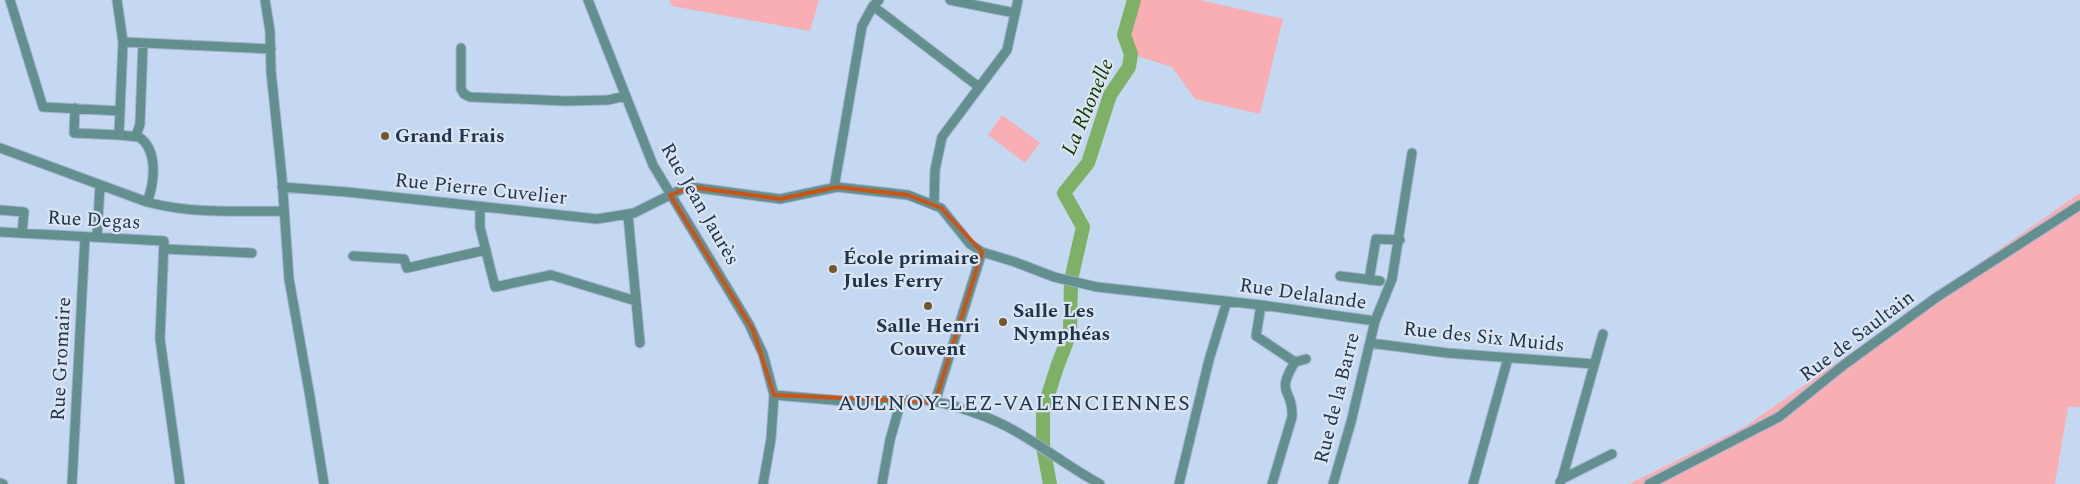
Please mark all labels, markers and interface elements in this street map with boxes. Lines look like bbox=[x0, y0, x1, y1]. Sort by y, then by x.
water label: La Rhonelle bbox=[1053, 54, 1123, 160]
place label: Grand Frais bbox=[395, 121, 505, 151]
marker: Grand Frais bbox=[379, 130, 391, 142]
street label: Rue Jean Jaurès bbox=[653, 137, 747, 271]
street label: Rue Pierre Cuvelier bbox=[393, 165, 569, 213]
street label: Rue Degas bbox=[47, 203, 141, 237]
place label: École primaire Jules Ferry bbox=[843, 243, 979, 296]
marker: École primaire Jules Ferry bbox=[827, 263, 839, 275]
street label: Rue Delalande bbox=[1238, 270, 1368, 318]
street label: Rue de Saultain bbox=[1793, 283, 1921, 389]
street label: Rue Gromaire bbox=[43, 296, 79, 422]
place label: Salle Les Nymphéas bbox=[1013, 296, 1110, 349]
marker: Salle Henri Couvent bbox=[922, 300, 934, 312]
place label: Salle Henri Couvent bbox=[876, 311, 980, 364]
street label: Rue des Six Muids bbox=[1402, 314, 1566, 360]
marker: Salle Les Nymphéas bbox=[997, 316, 1009, 328]
street label: Rue de la Barre bbox=[1306, 329, 1368, 467]
district label: AULNOY-LEZ-VALENCIENNES bbox=[837, 387, 1191, 420]

